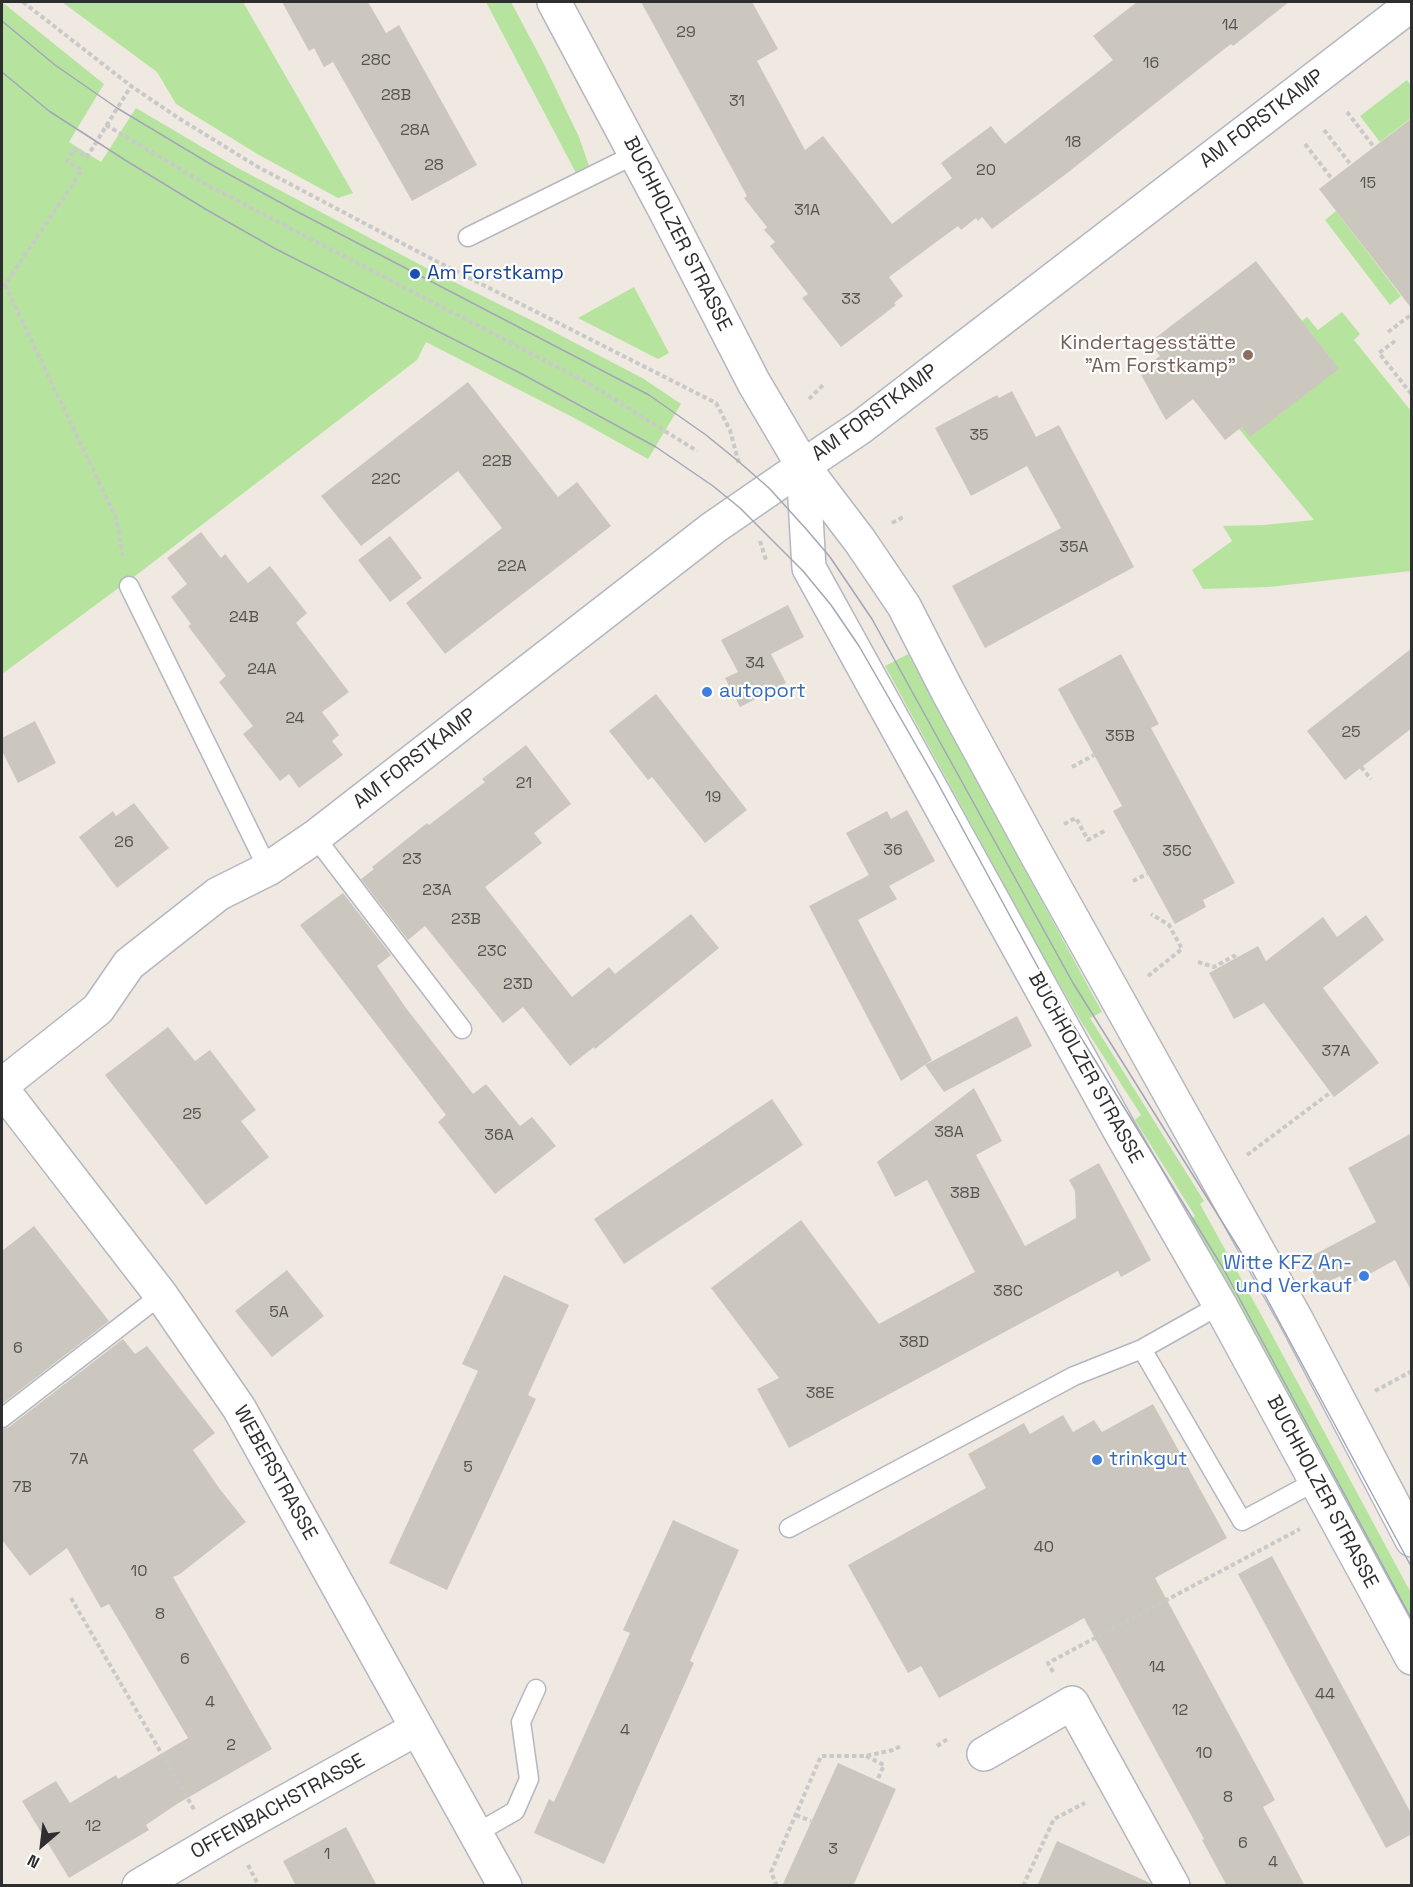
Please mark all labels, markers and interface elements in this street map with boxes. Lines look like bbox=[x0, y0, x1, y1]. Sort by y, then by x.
house number: 14 bbox=[1222, 16, 1238, 36]
house number: 29 bbox=[676, 23, 696, 43]
house number: 28C bbox=[361, 51, 391, 71]
house number: 16 bbox=[1143, 54, 1159, 74]
street label: AM FORSTKAMP bbox=[1195, 65, 1329, 173]
house number: 28B bbox=[381, 86, 411, 106]
house number: 31 bbox=[729, 92, 745, 112]
house number: 28A bbox=[400, 121, 430, 141]
street label: BUCHHOLZER STRASSE bbox=[618, 133, 736, 335]
house number: 18 bbox=[1065, 133, 1081, 153]
house number: 28 bbox=[424, 156, 444, 176]
house number: 20 bbox=[976, 161, 996, 181]
house number: 15 bbox=[1360, 174, 1376, 194]
house number: 31A bbox=[794, 201, 820, 221]
place label: Am Forstkamp bbox=[427, 262, 564, 286]
marker: Am Forstkamp bbox=[408, 267, 422, 281]
house number: 33 bbox=[841, 290, 861, 310]
place label: Kindertagesstätte "Am Forstkamp" bbox=[1060, 332, 1236, 379]
marker: Kindertagesstätte "Am Forstkamp" bbox=[1241, 348, 1255, 362]
street label: AM FORSTKAMP bbox=[808, 359, 942, 467]
house number: 35 bbox=[969, 426, 989, 446]
house number: 22B bbox=[482, 452, 512, 472]
house number: 22C bbox=[371, 470, 401, 490]
house number: 35A bbox=[1059, 538, 1089, 558]
house number: 22A bbox=[497, 557, 527, 577]
house number: 24B bbox=[229, 608, 259, 628]
house number: 34 bbox=[745, 654, 765, 674]
house number: 24A bbox=[247, 660, 277, 680]
place label: autoport bbox=[719, 680, 806, 704]
marker: autoport bbox=[700, 685, 714, 699]
street label: AM FORSTKAMP bbox=[349, 704, 481, 814]
house number: 24 bbox=[285, 709, 305, 729]
house number: 25 bbox=[1341, 723, 1361, 743]
house number: 35B bbox=[1105, 727, 1135, 747]
house number: 21 bbox=[516, 774, 532, 794]
house number: 19 bbox=[705, 788, 721, 808]
house number: 26 bbox=[114, 833, 134, 853]
house number: 36 bbox=[883, 841, 903, 861]
house number: 35C bbox=[1162, 842, 1192, 862]
house number: 23 bbox=[402, 850, 422, 870]
house number: 23A bbox=[422, 881, 452, 901]
house number: 23B bbox=[451, 910, 481, 930]
house number: 23C bbox=[477, 942, 507, 962]
street label: BUCHHOLZER STRASSE bbox=[1022, 968, 1148, 1168]
house number: 23D bbox=[503, 975, 533, 995]
house number: 37A bbox=[1322, 1042, 1350, 1062]
house number: 25 bbox=[182, 1105, 202, 1125]
house number: 38A bbox=[934, 1123, 964, 1143]
house number: 36A bbox=[484, 1126, 514, 1146]
house number: 38B bbox=[950, 1184, 980, 1204]
place label: Witte KFZ An- und Verkauf bbox=[1223, 1252, 1352, 1299]
marker: Witte KFZ An- und Verkauf bbox=[1357, 1269, 1371, 1283]
house number: 38C bbox=[993, 1282, 1023, 1302]
house number: 5A bbox=[269, 1303, 289, 1323]
house number: 38D bbox=[899, 1333, 929, 1353]
house number: 6 bbox=[13, 1339, 23, 1359]
house number: 38E bbox=[806, 1384, 834, 1404]
street label: BUCHHOLZER STRASSE bbox=[1261, 1392, 1383, 1592]
street label: WEBERSTRASSE bbox=[228, 1401, 322, 1545]
place label: trinkgut bbox=[1109, 1448, 1187, 1472]
house number: 7A bbox=[69, 1450, 89, 1470]
marker: trinkgut bbox=[1090, 1453, 1104, 1467]
house number: 5 bbox=[463, 1458, 473, 1478]
house number: 7B bbox=[12, 1478, 32, 1498]
house number: 40 bbox=[1034, 1538, 1054, 1558]
house number: 10 bbox=[131, 1562, 147, 1582]
house number: 8 bbox=[155, 1605, 165, 1625]
house number: 6 bbox=[180, 1650, 190, 1670]
house number: 14 bbox=[1149, 1658, 1165, 1678]
house number: 44 bbox=[1315, 1685, 1335, 1705]
house number: 4 bbox=[205, 1693, 215, 1713]
house number: 12 bbox=[1172, 1701, 1188, 1721]
house number: 4 bbox=[620, 1721, 630, 1741]
house number: 2 bbox=[226, 1736, 236, 1756]
house number: 10 bbox=[1196, 1744, 1212, 1764]
street label: OFFENBACHSTRASSE bbox=[187, 1749, 369, 1865]
house number: 8 bbox=[1223, 1788, 1233, 1808]
north arrow bbox=[12, 1815, 72, 1875]
house number: 12 bbox=[85, 1817, 101, 1837]
house number: 6 bbox=[1238, 1834, 1248, 1854]
house number: 3 bbox=[828, 1840, 838, 1860]
house number: 1 bbox=[324, 1845, 330, 1865]
text: N bbox=[24, 1850, 43, 1873]
house number: 4 bbox=[1268, 1853, 1278, 1873]

